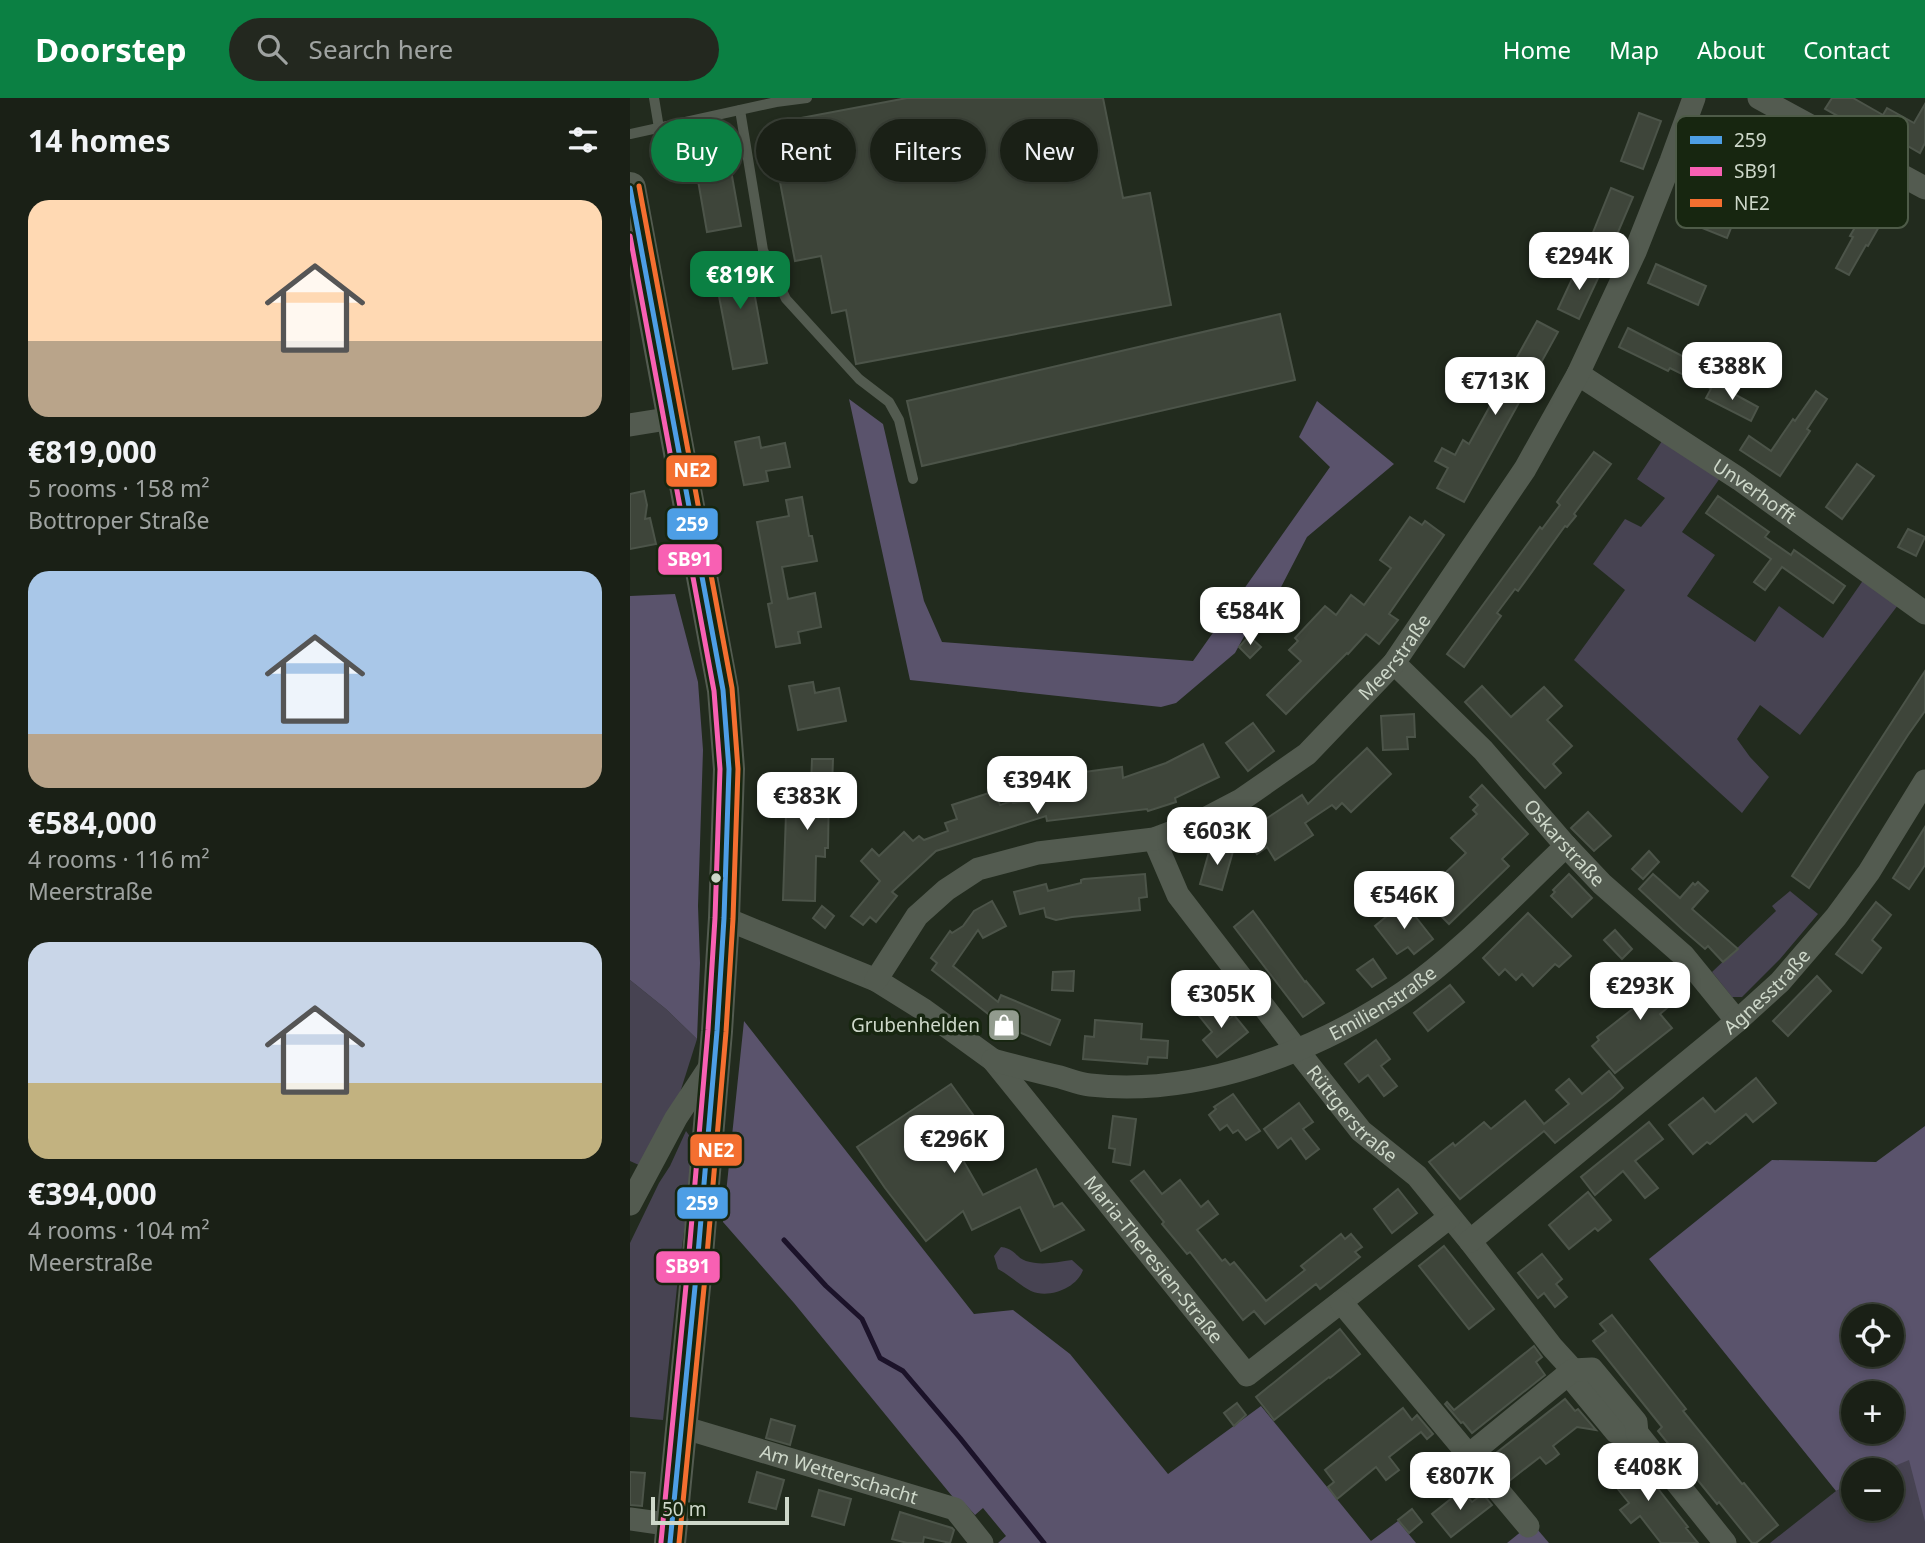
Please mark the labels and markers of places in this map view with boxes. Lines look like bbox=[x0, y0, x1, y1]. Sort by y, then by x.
pin: €294K bbox=[1530, 232, 1628, 292]
pin: €819K bbox=[691, 252, 789, 311]
pin: €388K bbox=[1683, 342, 1781, 402]
pin: €713K bbox=[1446, 358, 1544, 417]
pin: €584K bbox=[1201, 588, 1299, 647]
pin: €394K bbox=[988, 756, 1086, 816]
pin: €383K bbox=[758, 772, 856, 832]
pin: €603K bbox=[1168, 808, 1266, 867]
unlabelled marker bbox=[709, 871, 723, 885]
pin: €546K bbox=[1355, 872, 1453, 931]
pin: €293K bbox=[1591, 962, 1689, 1022]
pin: €305K bbox=[1172, 970, 1270, 1030]
shop icon: Grubenhelden bbox=[985, 1006, 1023, 1044]
place label: Grubenhelden bbox=[851, 1012, 980, 1038]
pin: €296K bbox=[905, 1116, 1003, 1175]
pin: €408K bbox=[1599, 1444, 1697, 1503]
pin: €807K bbox=[1411, 1452, 1509, 1512]

